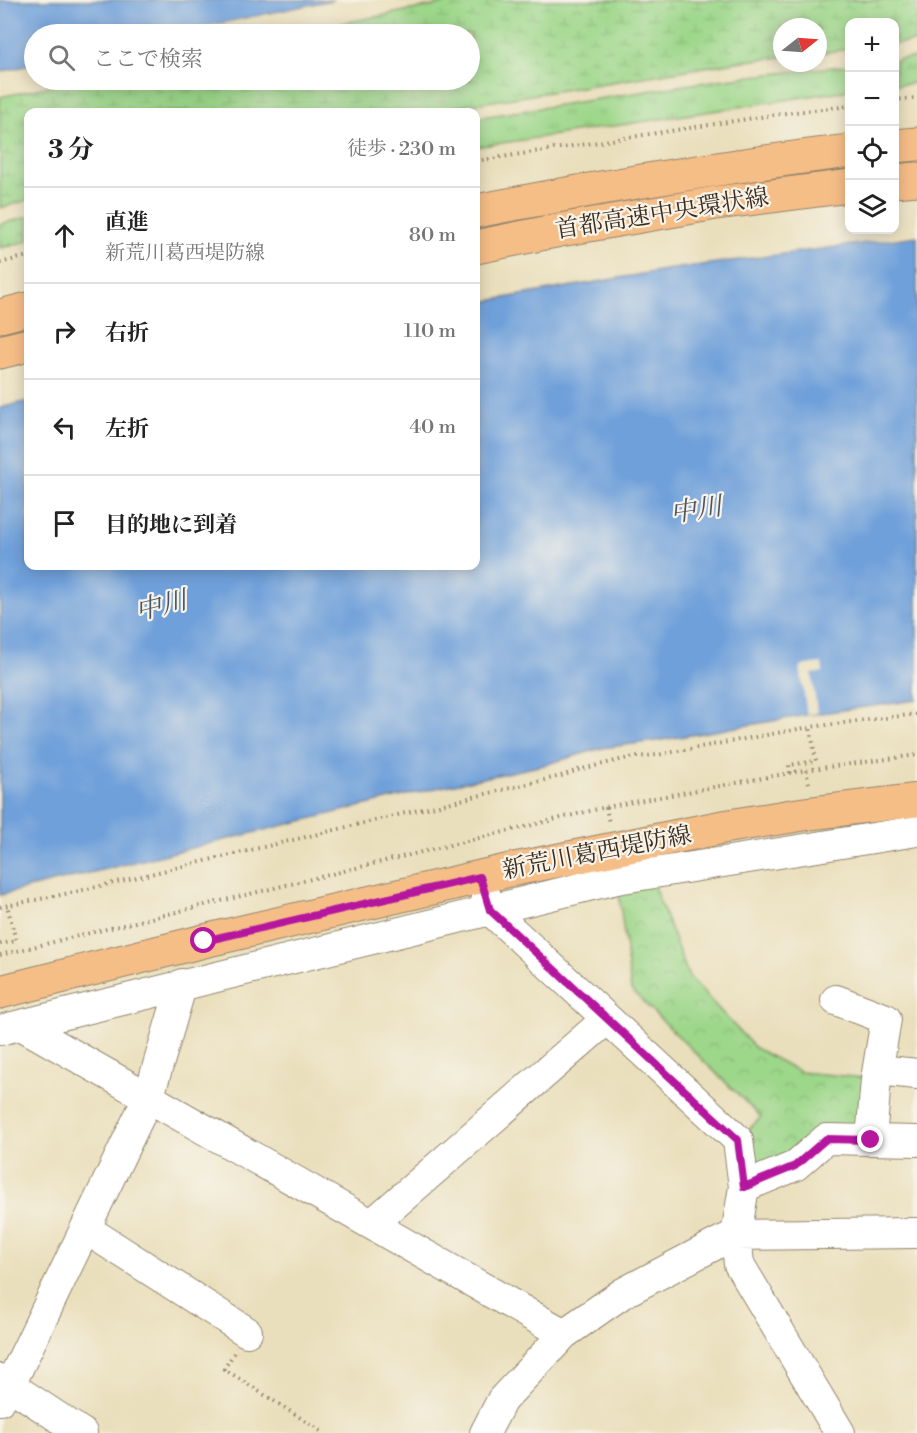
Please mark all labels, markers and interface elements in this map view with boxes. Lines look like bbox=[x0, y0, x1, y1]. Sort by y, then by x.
north arrow bbox=[773, 18, 827, 72]
map controls bbox=[845, 18, 899, 234]
button: + bbox=[845, 18, 899, 72]
search box bbox=[24, 24, 480, 90]
icon: search bbox=[45, 41, 78, 74]
text: ここで検索 bbox=[93, 46, 203, 73]
button: − bbox=[845, 72, 899, 126]
button: locate bbox=[845, 126, 899, 180]
text: 3 分 bbox=[48, 134, 94, 166]
text: 徒歩 · 230 m bbox=[347, 137, 456, 162]
button: layers bbox=[845, 180, 899, 234]
street label: 首都高速中央環状線 bbox=[553, 182, 771, 246]
text: 直進 bbox=[105, 209, 149, 236]
icon: ahead bbox=[48, 219, 81, 252]
text: 80 m bbox=[409, 223, 456, 248]
text: 新荒川葛西堤防線 bbox=[105, 241, 265, 266]
icon: right bbox=[48, 315, 81, 348]
text: 110 m bbox=[404, 319, 456, 344]
text: 右折 bbox=[105, 320, 149, 347]
icon: left bbox=[48, 411, 81, 444]
text: 40 m bbox=[409, 415, 456, 440]
text: 左折 bbox=[105, 416, 149, 443]
water label: 中川 bbox=[668, 490, 727, 530]
icon: arrive bbox=[48, 507, 81, 540]
text: 目的地に到着 bbox=[105, 512, 237, 539]
water label: 中川 bbox=[132, 583, 193, 628]
street label: 新荒川葛西堤防線 bbox=[500, 820, 694, 886]
route start bbox=[190, 927, 216, 953]
route end bbox=[857, 1126, 883, 1152]

